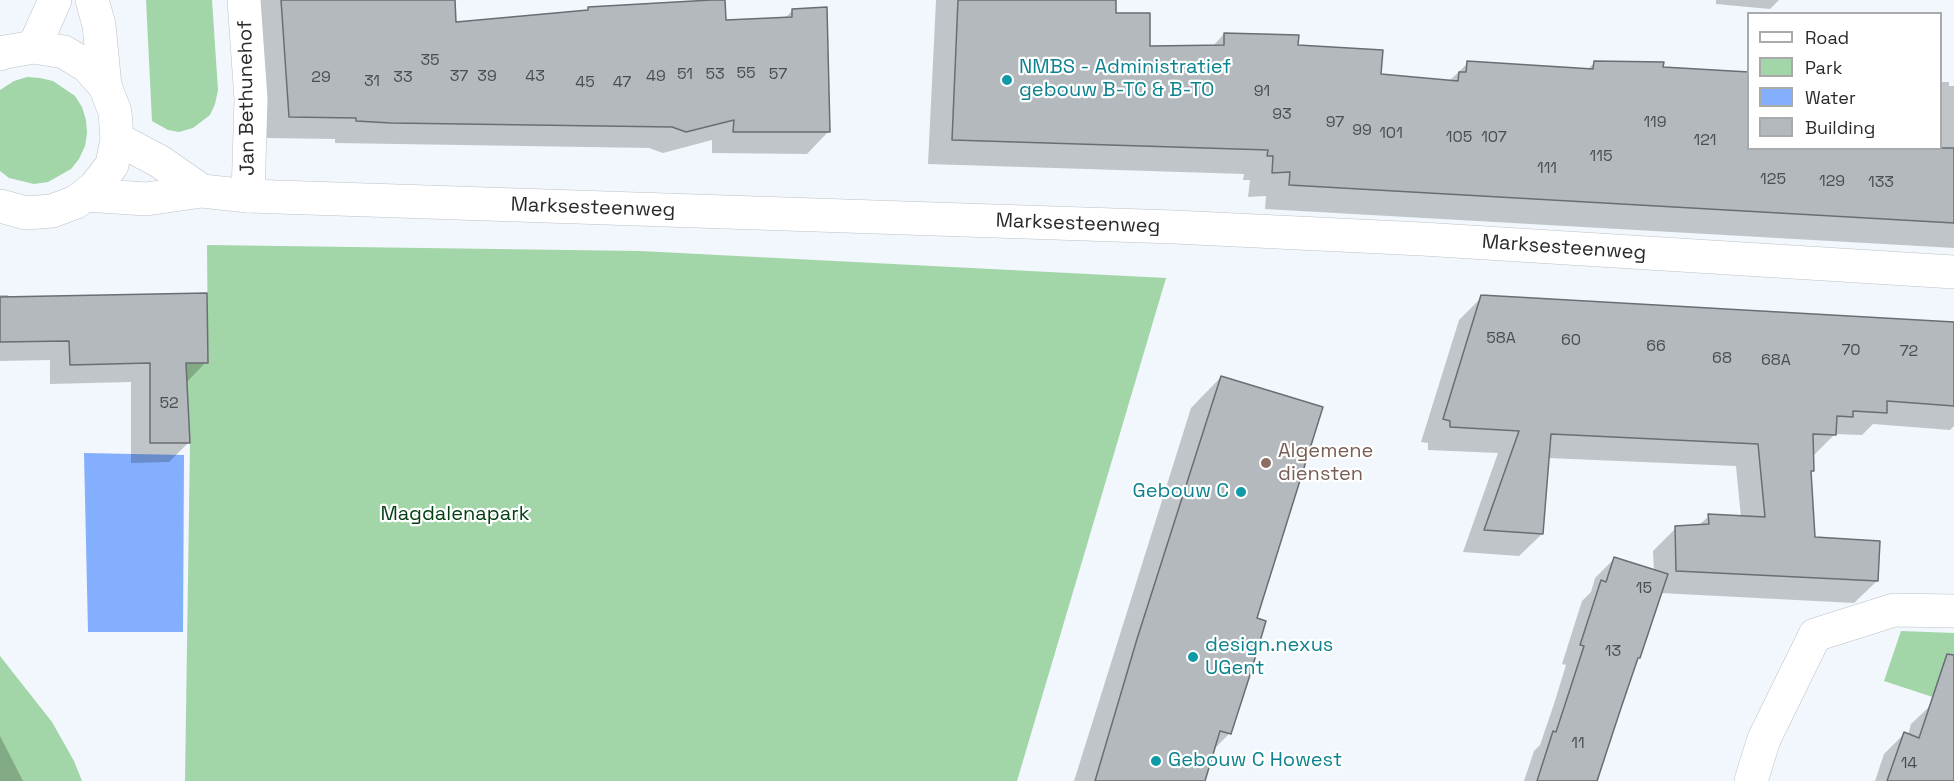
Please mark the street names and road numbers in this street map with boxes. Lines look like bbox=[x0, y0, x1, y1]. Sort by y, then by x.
street label: Jan Bethunehof bbox=[234, 20, 260, 176]
street label: Marksesteenweg bbox=[510, 193, 676, 223]
street label: Marksesteenweg bbox=[995, 209, 1161, 239]
street label: Marksesteenweg bbox=[1481, 230, 1647, 266]

